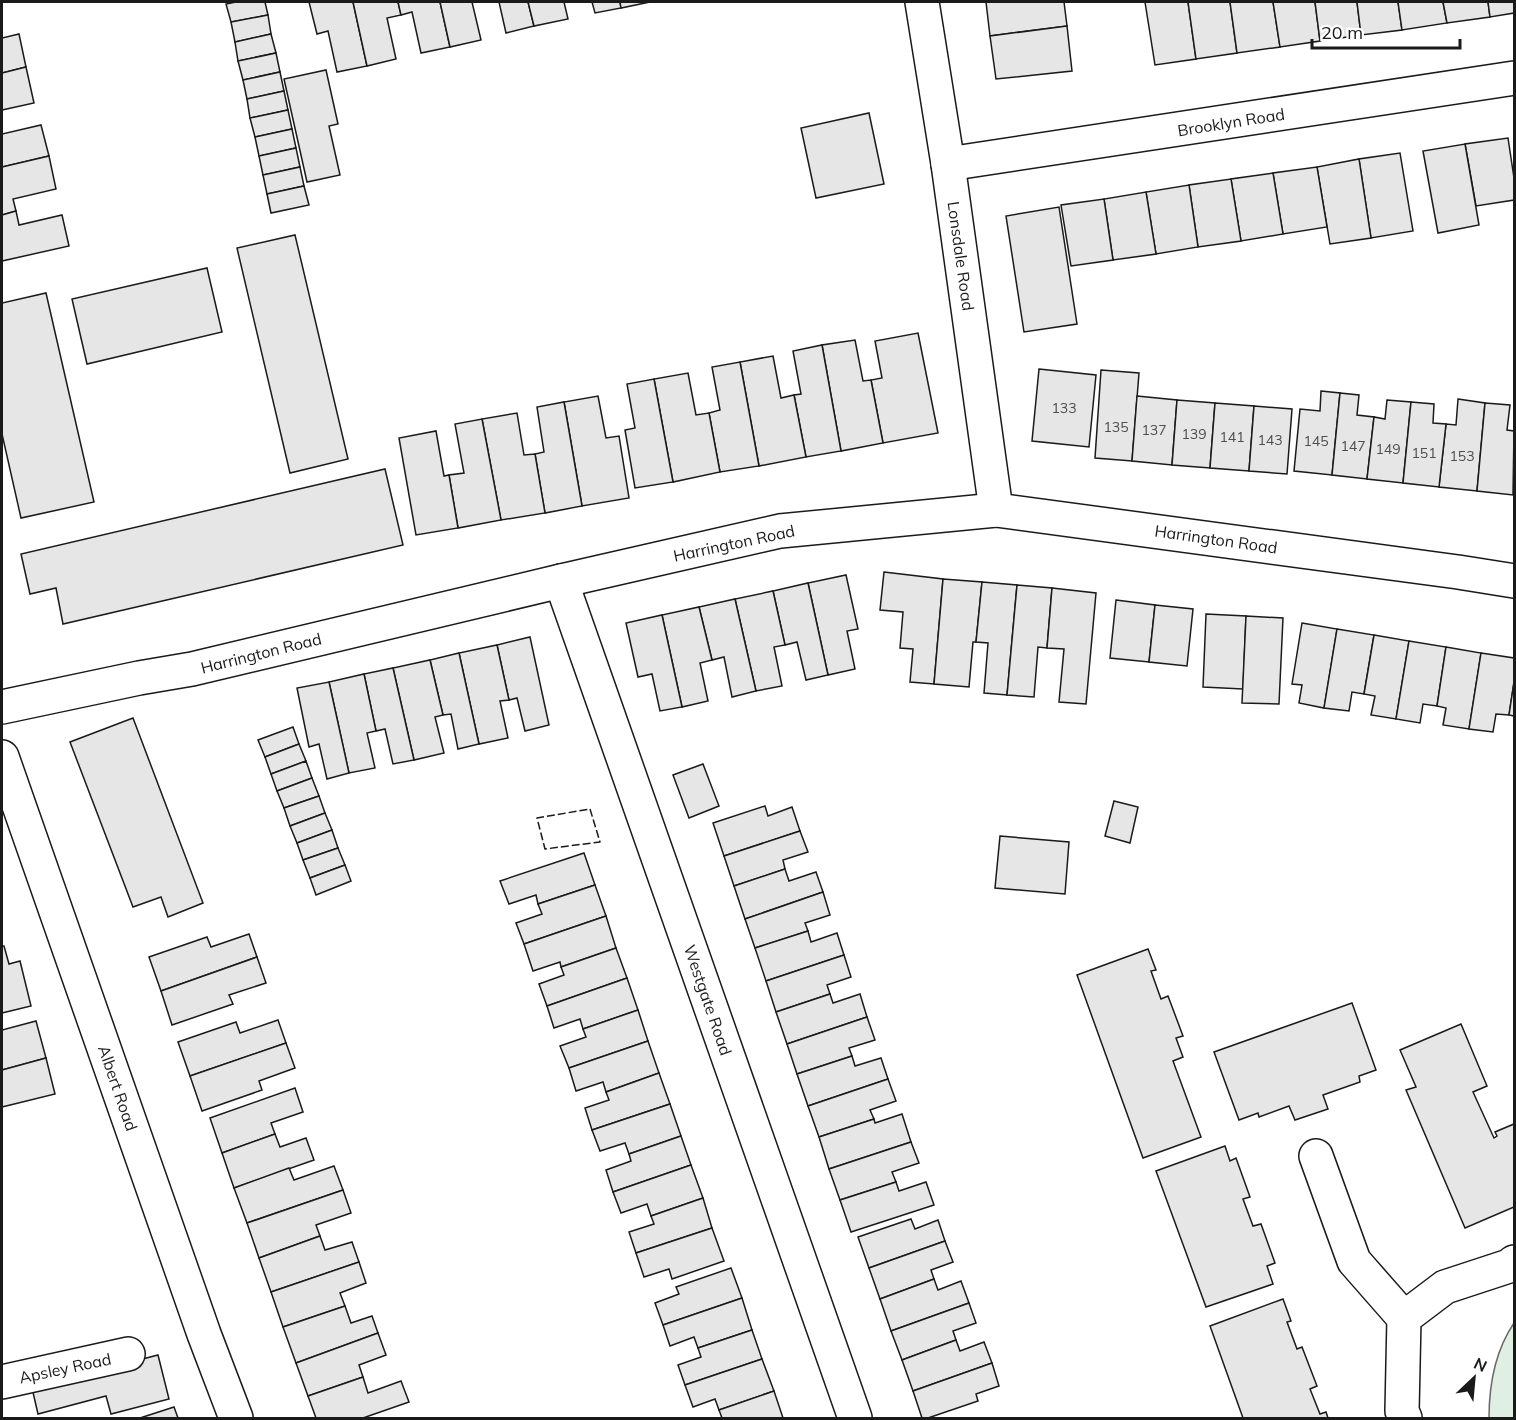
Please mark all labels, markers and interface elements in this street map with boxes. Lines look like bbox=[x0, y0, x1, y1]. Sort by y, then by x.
scale bar bbox=[1312, 12, 1460, 50]
text: 20 m bbox=[1321, 21, 1363, 44]
street label: Brooklyn Road bbox=[1176, 104, 1286, 140]
street label: Lonsdale Road bbox=[943, 200, 979, 312]
house number: 133 bbox=[1051, 399, 1077, 417]
house number: 135 bbox=[1103, 418, 1129, 436]
house number: 137 bbox=[1141, 421, 1167, 439]
house number: 139 bbox=[1181, 425, 1207, 443]
house number: 141 bbox=[1219, 428, 1245, 446]
house number: 143 bbox=[1257, 431, 1283, 449]
house number: 145 bbox=[1303, 432, 1329, 450]
house number: 147 bbox=[1340, 437, 1366, 455]
house number: 149 bbox=[1375, 440, 1401, 458]
house number: 151 bbox=[1411, 444, 1437, 462]
house number: 153 bbox=[1449, 447, 1475, 465]
street label: Harrington Road bbox=[671, 520, 797, 566]
street label: Harrington Road bbox=[1153, 520, 1279, 558]
street label: Harrington Road bbox=[199, 628, 323, 678]
street label: Westgate Road bbox=[680, 942, 736, 1058]
street label: Albert Road bbox=[94, 1043, 142, 1133]
street label: Apsley Road bbox=[17, 1348, 113, 1388]
north arrow bbox=[1444, 1348, 1504, 1408]
text: N bbox=[1471, 1353, 1490, 1376]

